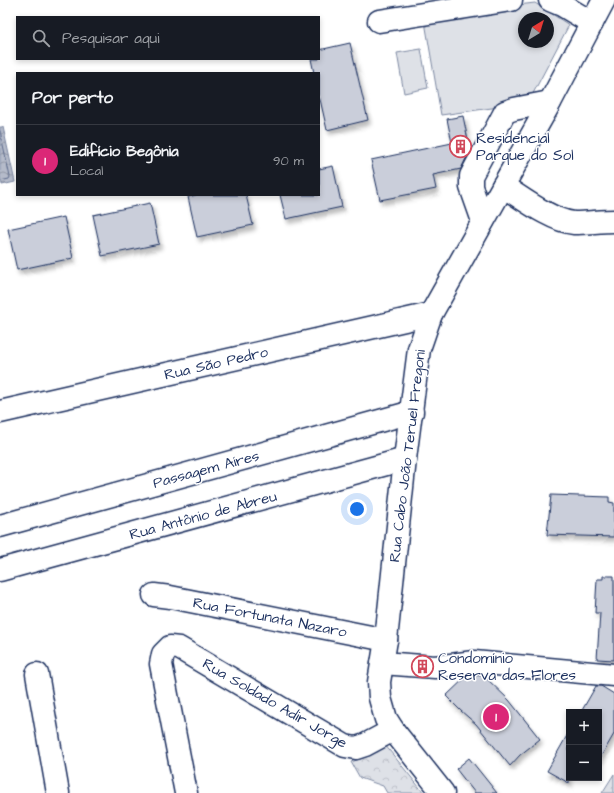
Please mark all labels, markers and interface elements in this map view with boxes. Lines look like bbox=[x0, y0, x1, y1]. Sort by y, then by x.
north arrow bbox=[518, 12, 554, 48]
search box bbox=[16, 16, 320, 60]
icon: search bbox=[30, 27, 52, 49]
text: Pesquisar aqui bbox=[62, 28, 159, 49]
text: Por perto bbox=[32, 86, 113, 110]
place label: Residencial Parque do Sol bbox=[476, 128, 574, 166]
building icon: Residencial Parque do Sol bbox=[448, 134, 474, 160]
text: Edifício Begônia bbox=[70, 141, 179, 162]
text: 1 bbox=[44, 152, 46, 170]
text: 90 m bbox=[273, 152, 304, 170]
text: Local bbox=[70, 162, 103, 180]
street label: Rua São Pedro bbox=[162, 341, 271, 386]
street label: Rua Cabo João Teruel Fregoni bbox=[384, 348, 432, 564]
street label: Passagem Aíres bbox=[151, 445, 262, 495]
street label: Rua Antônio de Abreu bbox=[127, 486, 279, 545]
your location bbox=[347, 499, 367, 519]
street label: Rua Fortunata Nazaro bbox=[191, 592, 349, 643]
place label: Condomínio Reserva das Flores bbox=[438, 648, 577, 686]
street label: Rua Soldado Adir Jorge bbox=[198, 653, 351, 754]
building icon: Condomínio Reserva das Flores bbox=[410, 654, 436, 680]
pin: 1 bbox=[483, 702, 509, 732]
map controls bbox=[566, 709, 602, 781]
button: + bbox=[566, 709, 602, 745]
button: − bbox=[566, 745, 602, 781]

